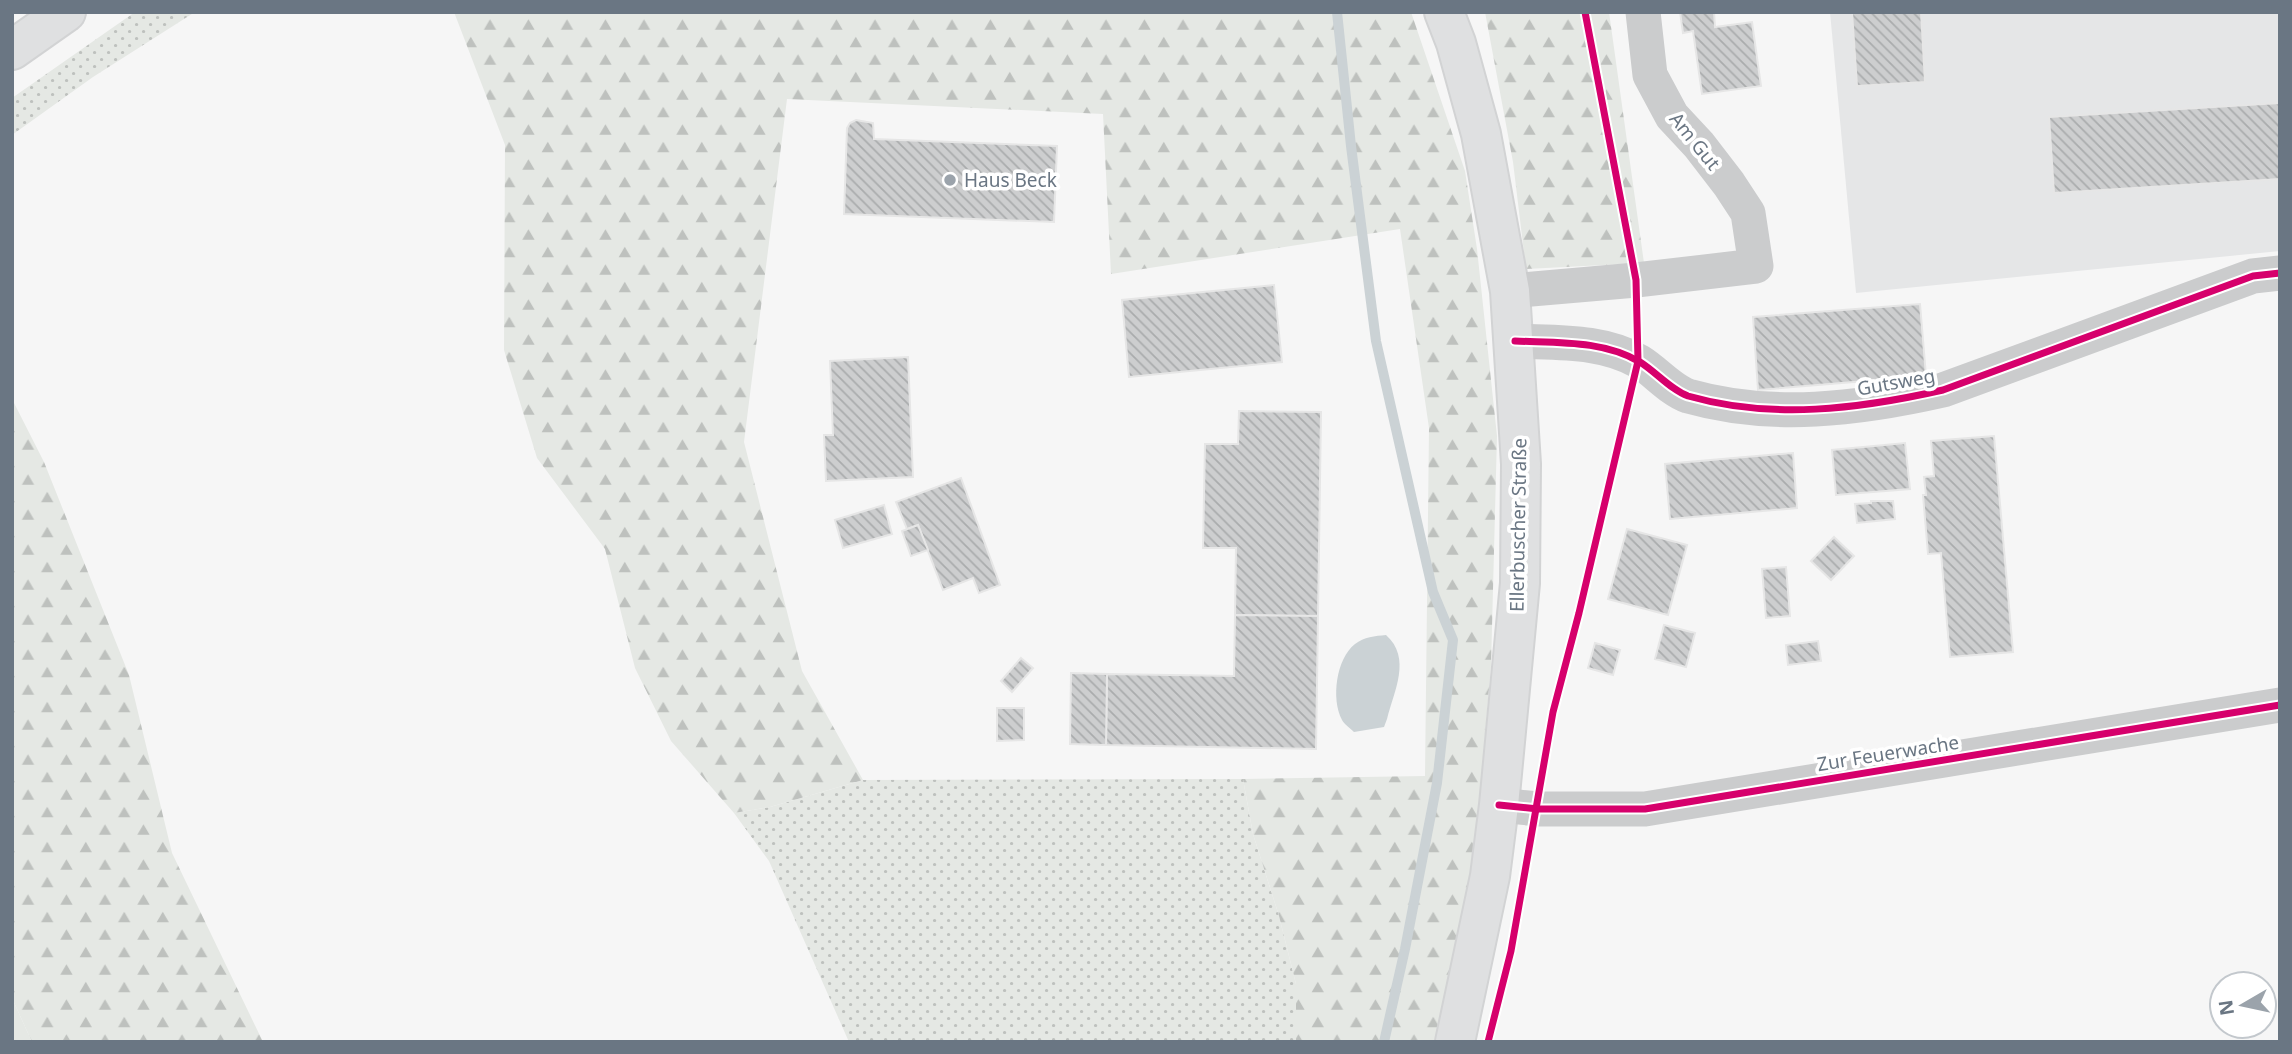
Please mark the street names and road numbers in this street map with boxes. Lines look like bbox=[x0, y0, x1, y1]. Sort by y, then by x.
street label: Am Gut bbox=[1664, 107, 1726, 175]
street label: Gutsweg bbox=[1855, 362, 1937, 402]
street label: Ellerbuscher Straße bbox=[1503, 438, 1533, 612]
street label: Zur Feuerwache bbox=[1815, 729, 1961, 777]

